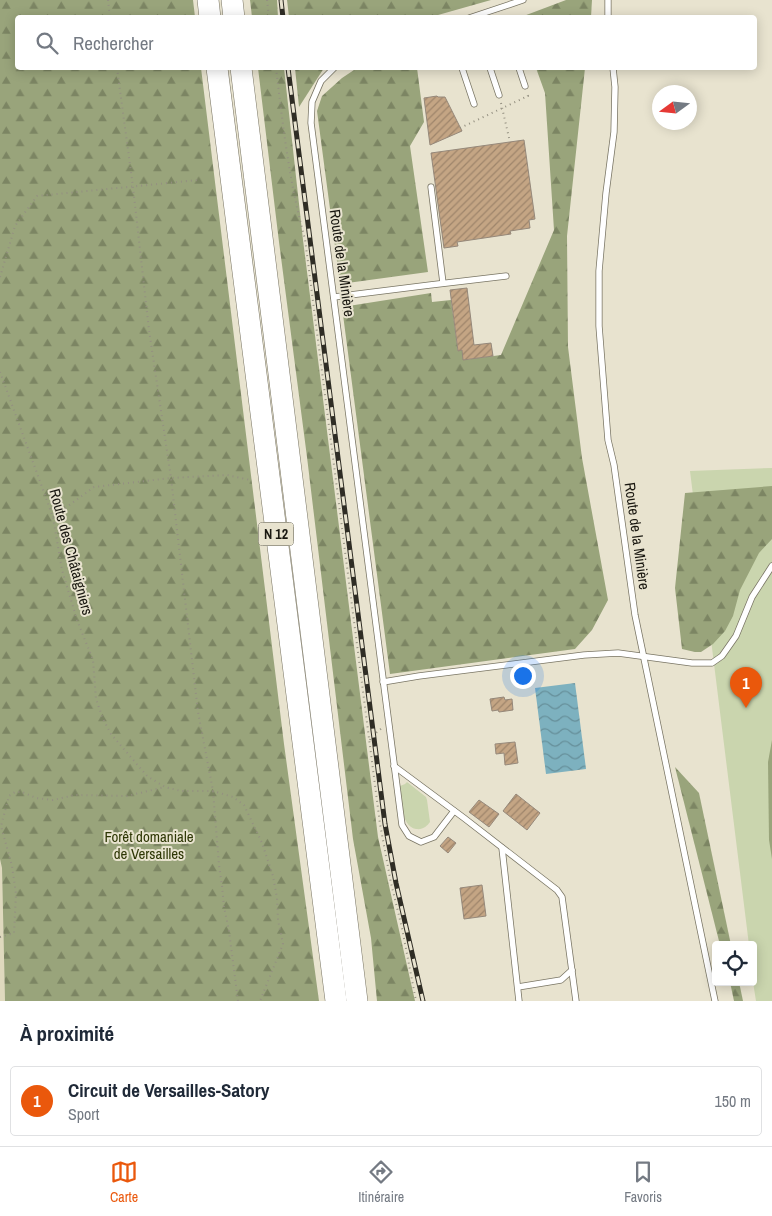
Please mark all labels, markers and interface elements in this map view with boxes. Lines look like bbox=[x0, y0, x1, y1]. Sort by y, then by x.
search box bbox=[15, 15, 757, 70]
icon: search bbox=[33, 29, 61, 57]
text: Rechercher bbox=[73, 30, 154, 56]
north arrow bbox=[652, 85, 697, 130]
street label: Route de la Minière bbox=[325, 208, 360, 318]
street label: Route de la Minière bbox=[620, 481, 655, 591]
street label: Route des Châtaigniers bbox=[45, 486, 98, 617]
road number: N 12 bbox=[258, 522, 294, 546]
your location bbox=[510, 663, 536, 689]
pin: 1 bbox=[730, 667, 762, 708]
park label: Forêt domaniale de Versailles bbox=[105, 826, 194, 864]
map controls bbox=[712, 941, 757, 986]
button: locate bbox=[712, 941, 757, 986]
text: À proximité bbox=[20, 1019, 114, 1048]
text: Circuit de Versailles-Satory bbox=[68, 1077, 270, 1103]
text: 1 bbox=[33, 1090, 41, 1112]
text: 150 m bbox=[715, 1090, 751, 1112]
text: Sport bbox=[68, 1103, 99, 1125]
tab: Carte bbox=[110, 1158, 138, 1206]
tab: Itinéraire bbox=[358, 1158, 404, 1206]
tab: Favoris bbox=[624, 1158, 662, 1206]

